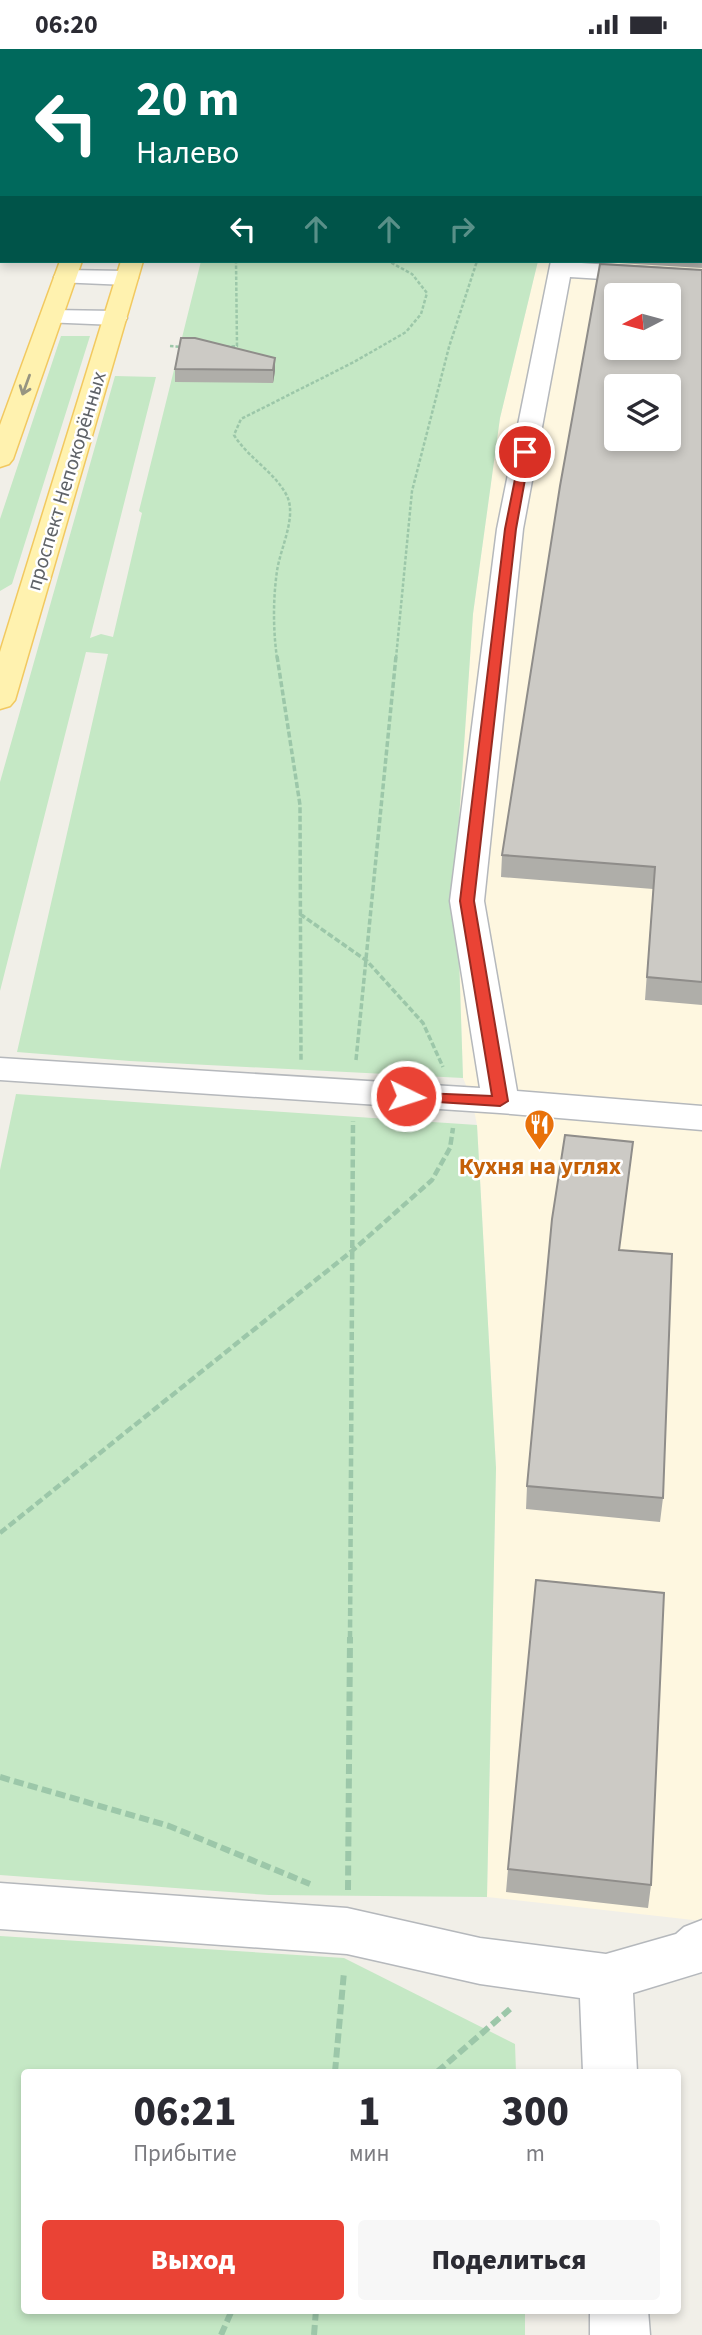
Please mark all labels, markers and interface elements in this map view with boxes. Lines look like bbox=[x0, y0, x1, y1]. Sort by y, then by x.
text: 06:20 bbox=[35, 6, 98, 43]
text: 20 m bbox=[136, 65, 240, 135]
icon: left bbox=[21, 77, 112, 168]
text: Налево bbox=[136, 130, 239, 176]
icon: left bbox=[224, 210, 262, 248]
icon: ahead bbox=[297, 210, 335, 248]
icon: ahead bbox=[370, 210, 408, 248]
icon: right bbox=[443, 210, 481, 248]
north arrow bbox=[604, 283, 681, 361]
map controls bbox=[604, 283, 681, 451]
street label: проспект Непокорённых bbox=[18, 367, 114, 594]
one-way arrow bbox=[19, 374, 31, 396]
button: layers bbox=[604, 374, 681, 451]
pin bbox=[495, 422, 555, 482]
icon: arrive bbox=[506, 433, 544, 471]
position arrow bbox=[369, 1059, 443, 1133]
restaurant icon: Кухня на углях bbox=[523, 1107, 557, 1151]
place label: Кухня на углях bbox=[459, 1149, 621, 1184]
text: 06:21 bbox=[134, 2082, 236, 2142]
text: 1 bbox=[358, 2082, 380, 2142]
text: 300 bbox=[502, 2082, 569, 2142]
text: Прибытие bbox=[133, 2137, 237, 2170]
text: мин bbox=[349, 2137, 389, 2170]
text: m bbox=[526, 2137, 545, 2170]
button: Выход bbox=[42, 2220, 344, 2300]
button: Поделиться bbox=[358, 2220, 660, 2300]

